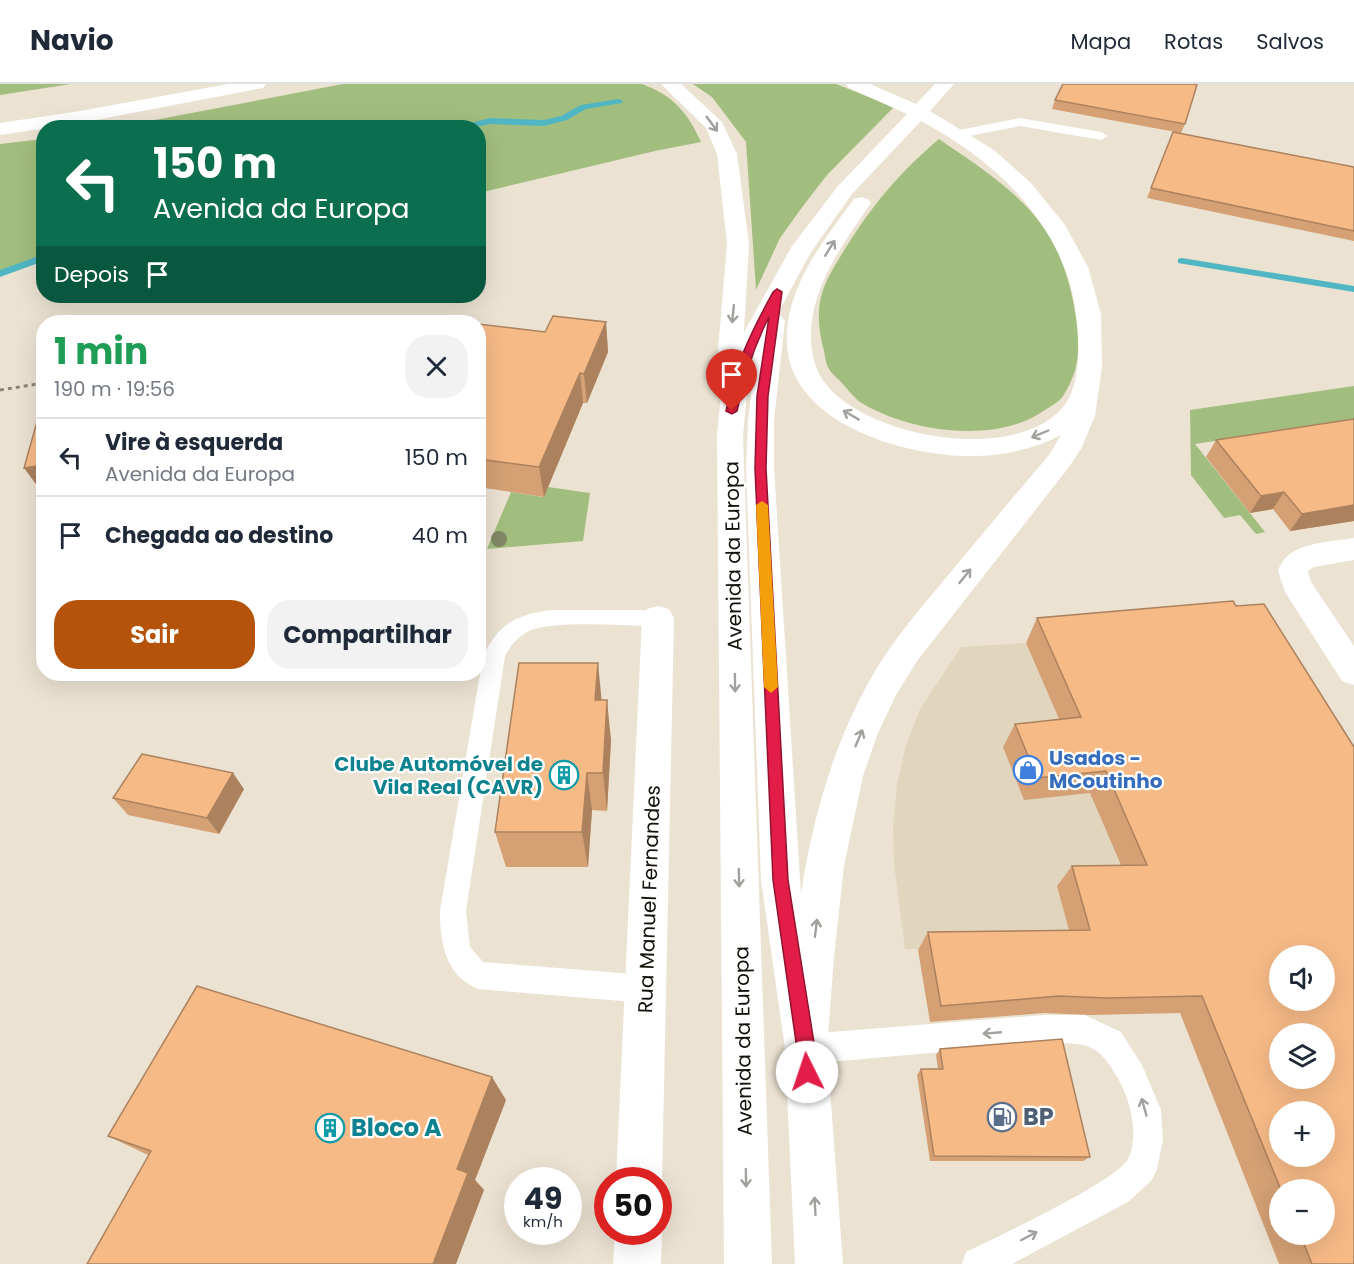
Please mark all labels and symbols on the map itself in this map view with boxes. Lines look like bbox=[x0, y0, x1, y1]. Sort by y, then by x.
one-way arrow bbox=[705, 116, 718, 132]
one-way arrow bbox=[825, 240, 837, 257]
one-way arrow bbox=[727, 304, 738, 324]
pin bbox=[706, 349, 757, 411]
one-way arrow bbox=[843, 409, 860, 421]
one-way arrow bbox=[1031, 429, 1049, 440]
street label: Avenida da Europa bbox=[717, 461, 749, 651]
one-way arrow bbox=[959, 568, 972, 584]
one-way arrow bbox=[730, 672, 741, 692]
one-way arrow bbox=[854, 729, 865, 748]
place label: Usados - MCoutinho bbox=[1049, 744, 1163, 795]
place label: Clube Automóvel de Vila Real (CAVR) bbox=[334, 750, 543, 801]
shop icon: Usados - MCoutinho bbox=[1012, 754, 1044, 786]
building icon: Clube Automóvel de Vila Real (CAVR) bbox=[548, 759, 580, 791]
street label: Rua Manuel Fernandes bbox=[631, 784, 667, 1014]
one-way arrow bbox=[734, 867, 745, 887]
one-way arrow bbox=[811, 918, 822, 938]
street label: Avenida da Europa bbox=[727, 946, 759, 1136]
one-way arrow bbox=[983, 1028, 1003, 1039]
position arrow bbox=[775, 1040, 839, 1104]
one-way arrow bbox=[1138, 1098, 1149, 1117]
place label: BP bbox=[1023, 1100, 1054, 1133]
fuel station icon: BP bbox=[986, 1101, 1018, 1133]
place label: Bloco A bbox=[351, 1111, 442, 1144]
building icon: Bloco A bbox=[314, 1112, 346, 1144]
speed limit sign: 50 bbox=[594, 1167, 672, 1245]
one-way arrow bbox=[740, 1167, 752, 1187]
one-way arrow bbox=[809, 1196, 820, 1216]
one-way arrow bbox=[1020, 1230, 1038, 1241]

